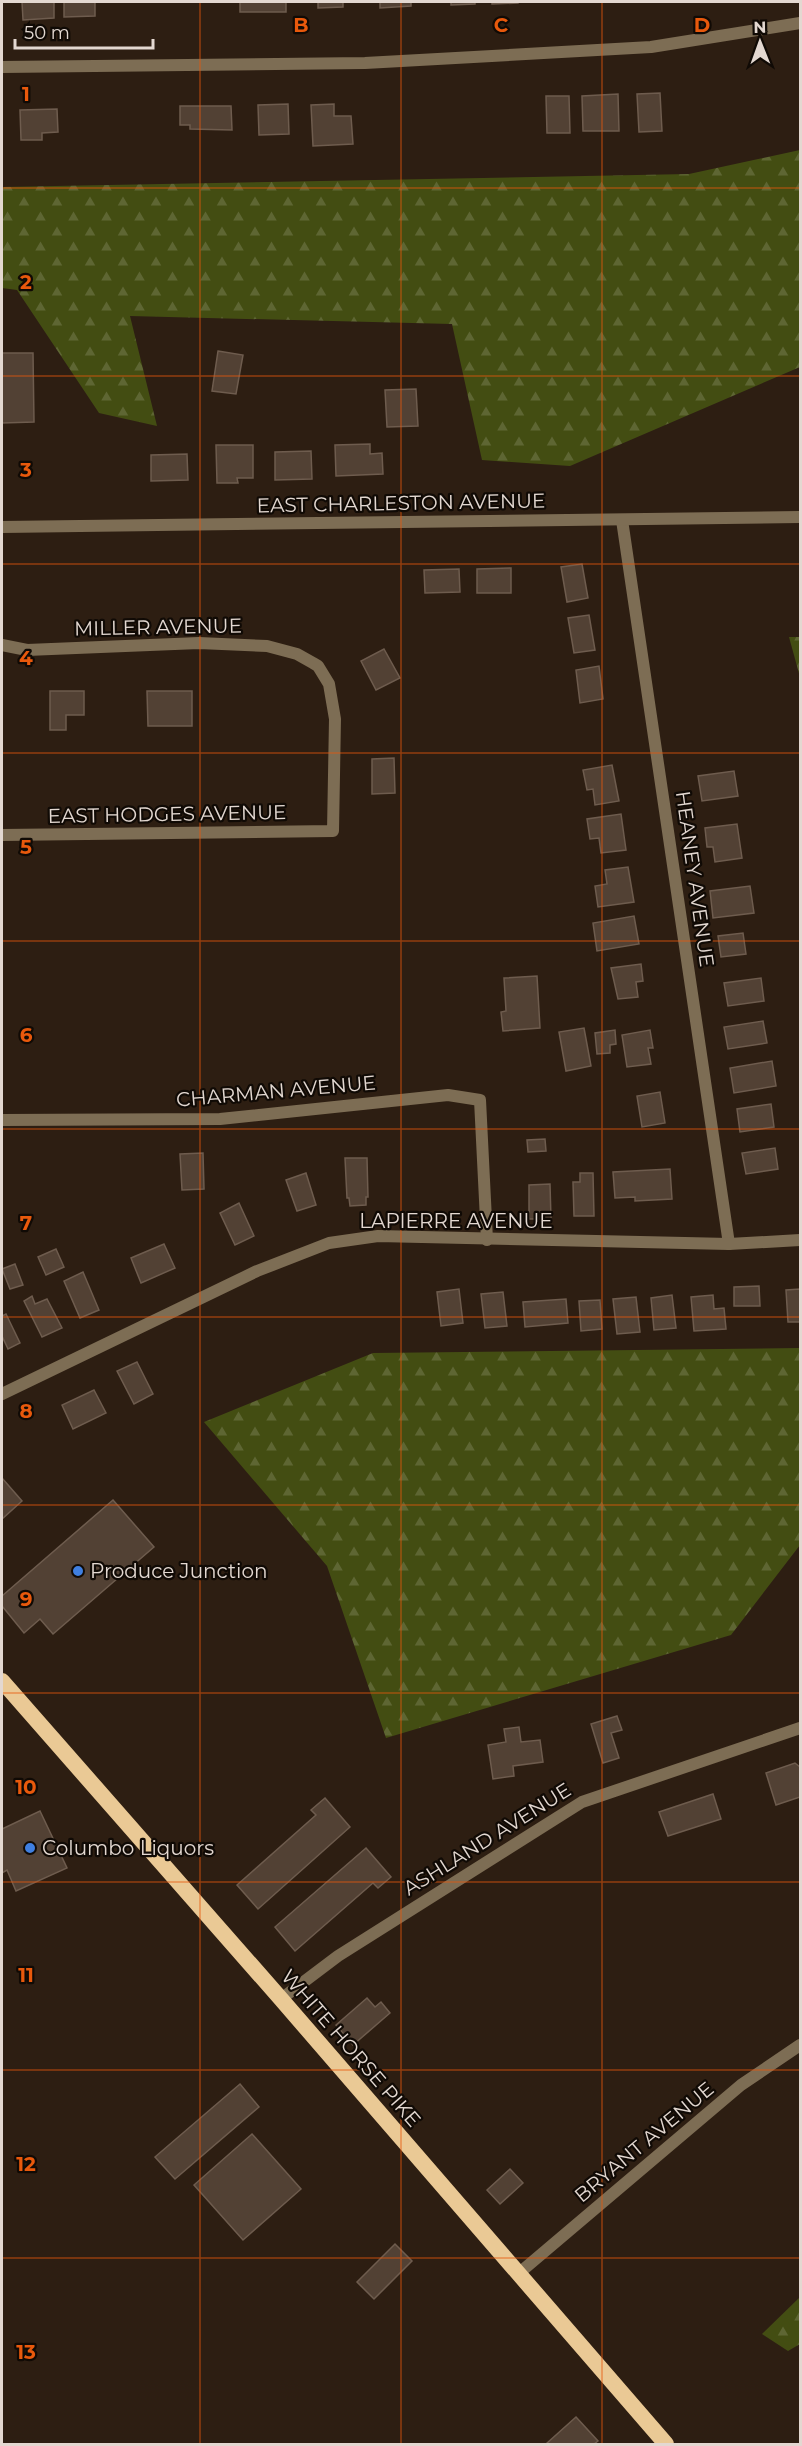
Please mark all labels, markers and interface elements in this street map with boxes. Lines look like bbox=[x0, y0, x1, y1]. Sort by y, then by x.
scale bar bbox=[15, 12, 153, 50]
north arrow bbox=[730, 12, 790, 72]
text: B bbox=[293, 13, 309, 37]
text: C bbox=[494, 13, 509, 37]
text: D bbox=[694, 13, 710, 37]
text: N bbox=[753, 18, 766, 37]
text: 50 m bbox=[24, 22, 70, 44]
text: 1 bbox=[22, 82, 30, 106]
text: 2 bbox=[20, 270, 32, 294]
text: 3 bbox=[19, 458, 32, 482]
street label: EAST CHARLESTON AVENUE bbox=[256, 488, 546, 518]
street label: MILLER AVENUE bbox=[74, 614, 242, 640]
text: 4 bbox=[19, 646, 33, 670]
street label: HEANEY AVENUE bbox=[671, 789, 719, 969]
street label: EAST HODGES AVENUE bbox=[47, 800, 287, 828]
text: 5 bbox=[20, 835, 32, 859]
text: 6 bbox=[20, 1023, 33, 1047]
street label: CHARMAN AVENUE bbox=[175, 1070, 377, 1112]
street label: LAPIERRE AVENUE bbox=[359, 1209, 553, 1233]
text: 7 bbox=[20, 1211, 32, 1235]
text: 8 bbox=[19, 1399, 33, 1423]
place label: Produce Junction bbox=[90, 1559, 268, 1583]
marker: Produce Junction bbox=[71, 1564, 85, 1578]
text: 9 bbox=[20, 1587, 32, 1611]
text: 10 bbox=[15, 1775, 37, 1799]
street label: ASHLAND AVENUE bbox=[399, 1778, 575, 1900]
place label: Columbo Liquors bbox=[42, 1836, 214, 1860]
marker: Columbo Liquors bbox=[23, 1841, 37, 1855]
text: 11 bbox=[18, 1963, 34, 1987]
street label: WHITE HORSE PIKE bbox=[276, 1964, 426, 2132]
street label: BRYANT AVENUE bbox=[569, 2077, 719, 2207]
text: 12 bbox=[16, 2152, 36, 2176]
text: 13 bbox=[16, 2340, 36, 2364]

